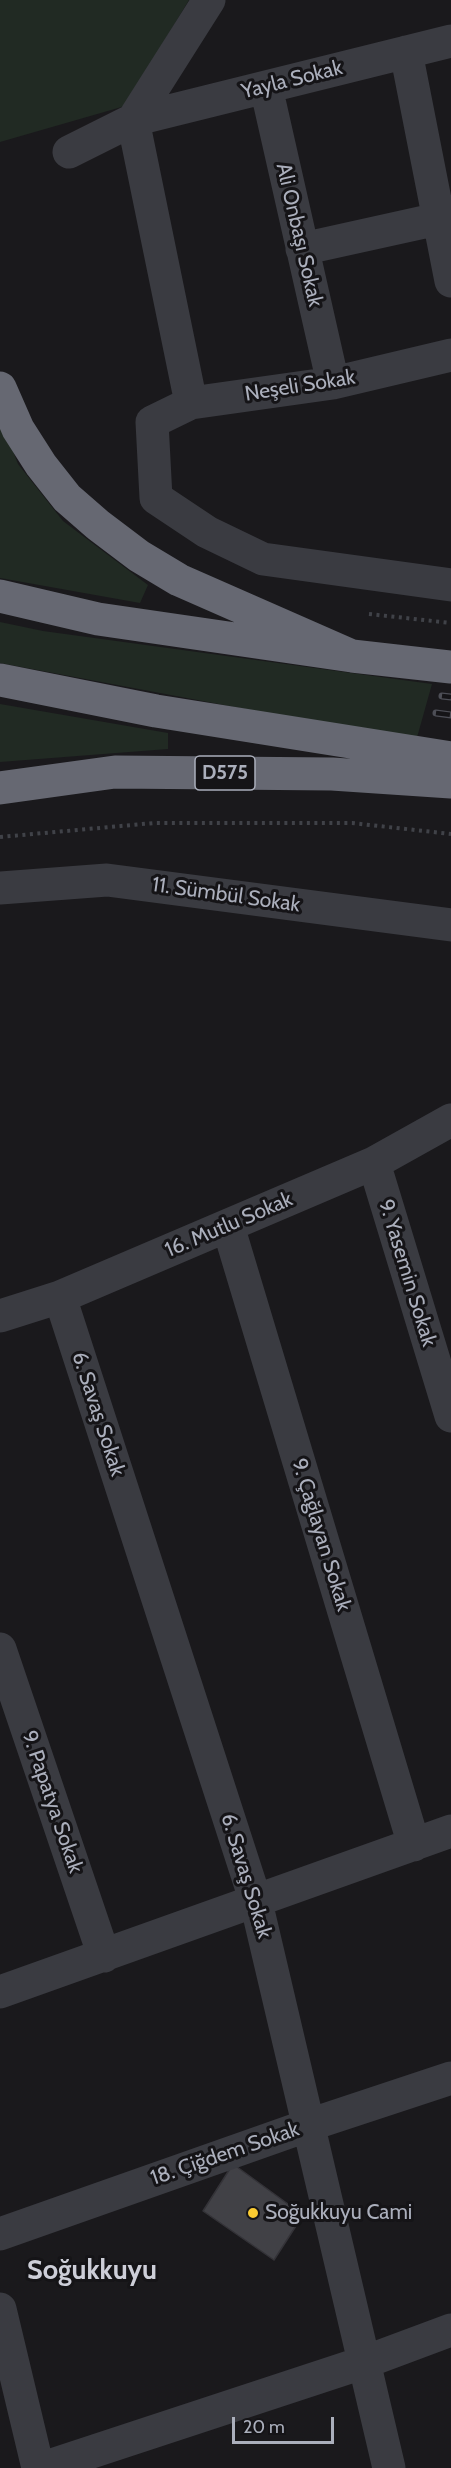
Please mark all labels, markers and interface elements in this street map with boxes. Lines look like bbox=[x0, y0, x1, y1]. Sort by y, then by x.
street label: Yayla Sokak bbox=[239, 55, 345, 105]
street label: Ali Onbaşı Sokak bbox=[270, 161, 328, 309]
street label: Neşeli Sokak bbox=[243, 365, 357, 407]
road number: D575 bbox=[195, 756, 255, 790]
street label: 11. Sümbül Sokak bbox=[150, 872, 302, 918]
street label: 16. Mutlu Sokak bbox=[161, 1187, 297, 1263]
street label: 9. Yasemin Sokak bbox=[373, 1196, 441, 1350]
street label: 6. Savaş Sokak bbox=[66, 1349, 130, 1479]
street label: 9. Çağlayan Sokak bbox=[286, 1456, 356, 1614]
street label: 9. Papatya Sokak bbox=[16, 1728, 88, 1876]
street label: 6. Savaş Sokak bbox=[215, 1810, 277, 1942]
street label: 18. Çiğdem Sokak bbox=[147, 2117, 303, 2191]
place label: Soğukkuyu Cami bbox=[265, 2200, 412, 2226]
marker: Soğukkuyu Cami bbox=[246, 2206, 260, 2220]
district label: Soğukkuyu bbox=[27, 2255, 157, 2287]
scale bar bbox=[235, 2405, 337, 2443]
text: 20 m bbox=[243, 2416, 285, 2438]

